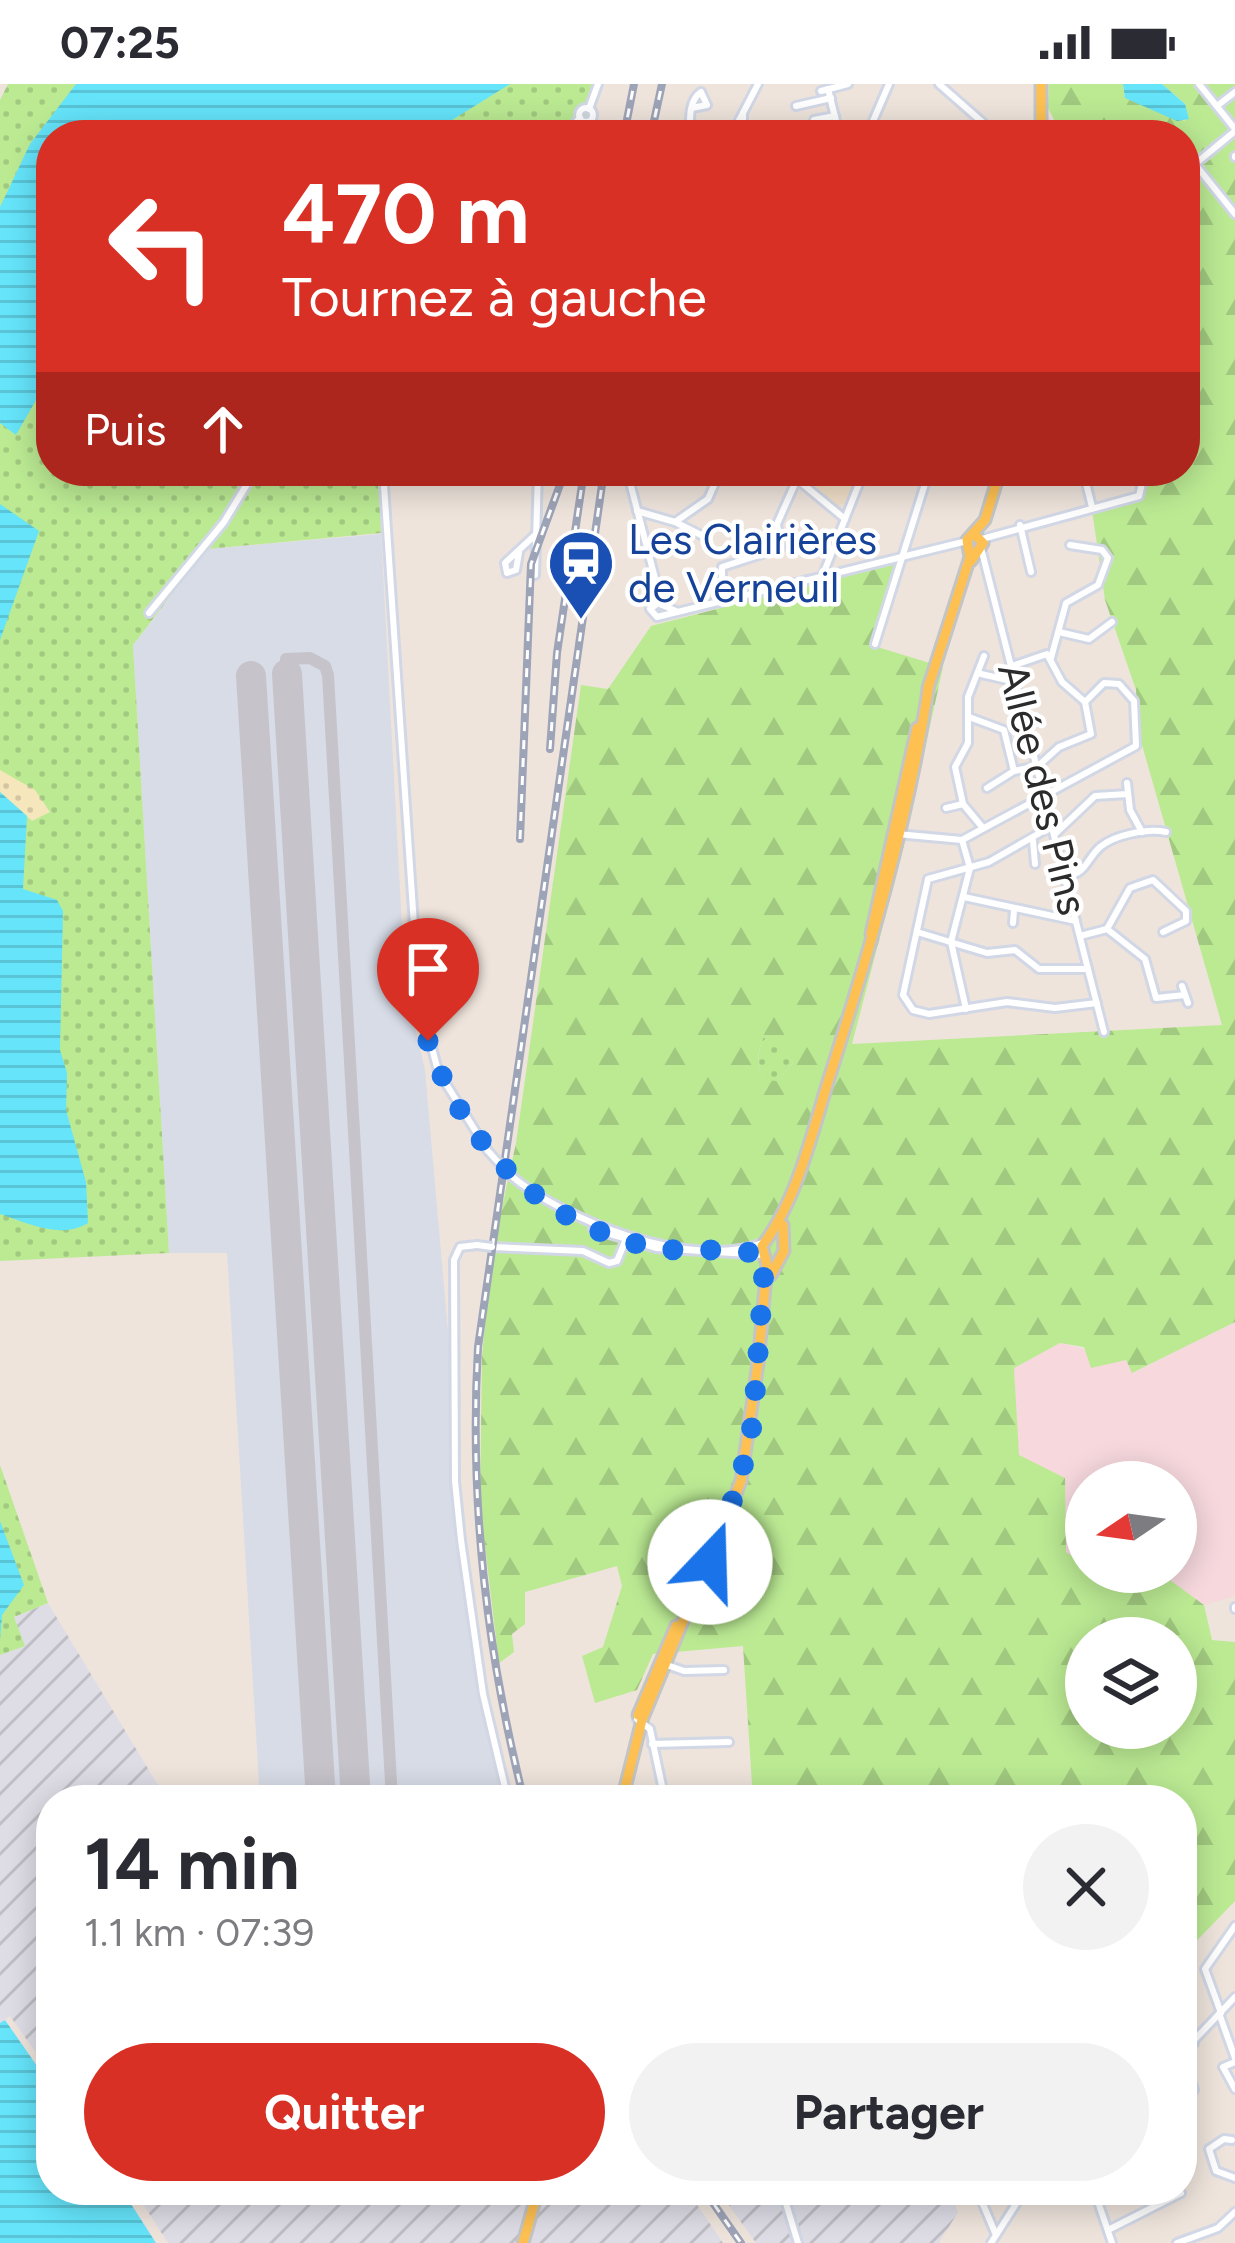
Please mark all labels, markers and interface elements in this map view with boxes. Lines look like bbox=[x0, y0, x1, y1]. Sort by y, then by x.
text: 07:25 bbox=[60, 15, 180, 69]
text: 470 m bbox=[282, 163, 530, 264]
icon: left bbox=[84, 168, 240, 324]
text: Tournez à gauche bbox=[282, 265, 707, 330]
icon: ahead bbox=[190, 396, 256, 462]
text: Puis bbox=[84, 402, 166, 456]
place label: Les Clairières de Verneuil bbox=[628, 514, 877, 613]
station icon: Les Clairières de Verneuil bbox=[546, 528, 616, 622]
street label: Allée des Pins bbox=[987, 658, 1099, 920]
pin bbox=[377, 918, 479, 1041]
icon: arrive bbox=[395, 936, 461, 1002]
north arrow bbox=[1065, 1461, 1197, 1593]
map controls bbox=[1065, 1461, 1197, 1749]
position arrow bbox=[647, 1499, 773, 1625]
button: layers bbox=[1065, 1617, 1197, 1749]
text: 14 min bbox=[84, 1821, 300, 1907]
button: close bbox=[1023, 1824, 1149, 1950]
text: 1.1 km · 07:39 bbox=[84, 1909, 314, 1956]
button: Quitter bbox=[84, 2043, 605, 2181]
button: Partager bbox=[629, 2043, 1149, 2181]

